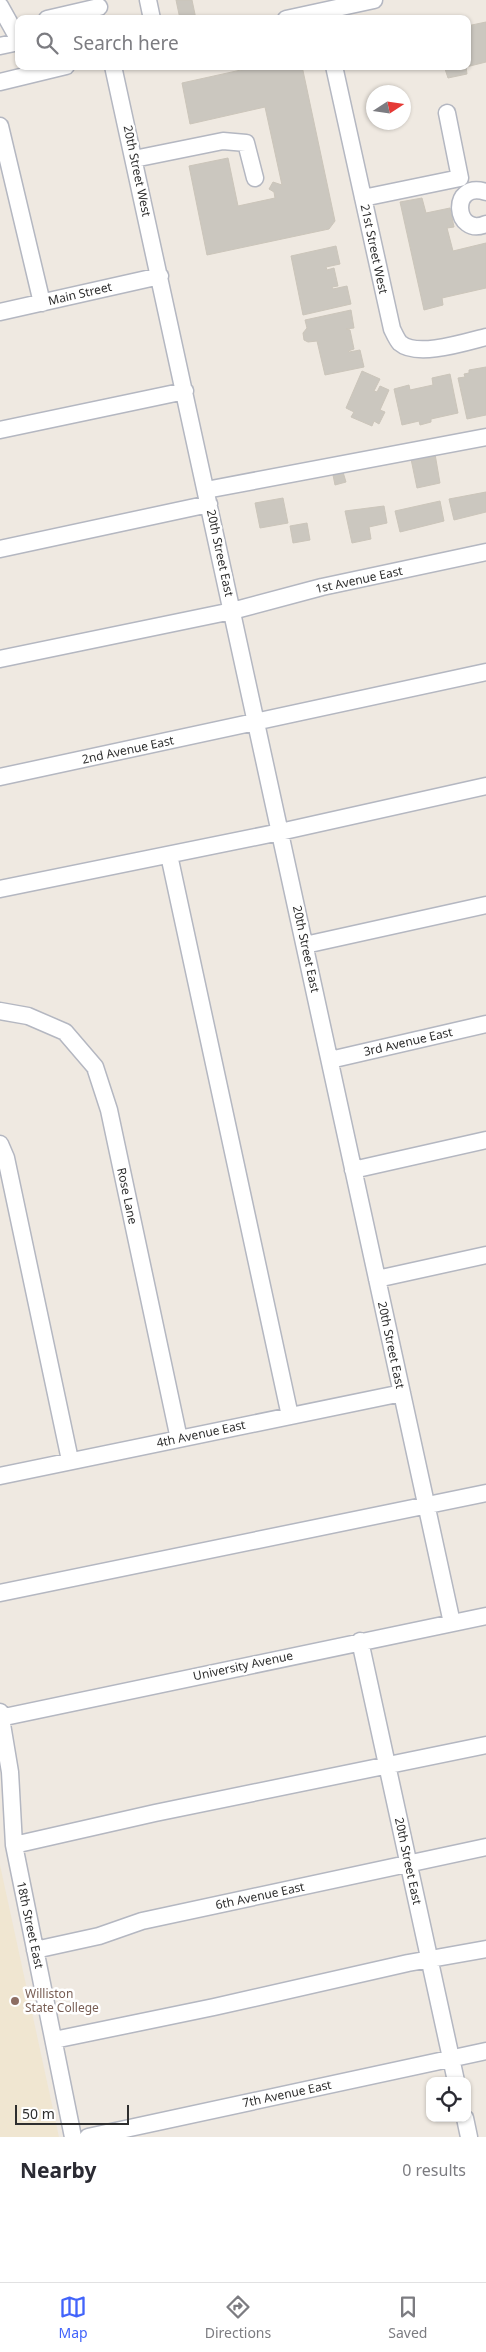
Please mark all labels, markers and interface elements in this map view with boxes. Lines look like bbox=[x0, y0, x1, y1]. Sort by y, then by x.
search box bbox=[15, 15, 471, 70]
icon: search bbox=[33, 29, 61, 57]
text: Search here bbox=[73, 30, 179, 56]
north arrow bbox=[366, 85, 411, 130]
street label: 20th Street West bbox=[120, 124, 156, 219]
street label: 21st Street West bbox=[357, 202, 392, 296]
street label: Main Street bbox=[46, 278, 114, 309]
street label: 20th Street East bbox=[203, 508, 238, 599]
street label: 1st Avenue East bbox=[314, 562, 405, 597]
street label: 2nd Avenue East bbox=[80, 731, 176, 768]
street label: 20th Street East bbox=[289, 904, 324, 995]
street label: 3rd Avenue East bbox=[362, 1023, 455, 1060]
street label: Rose Lane bbox=[113, 1166, 142, 1226]
street label: 20th Street East bbox=[374, 1300, 409, 1391]
street label: 4th Avenue East bbox=[155, 1416, 248, 1451]
street label: University Avenue bbox=[191, 1647, 295, 1684]
street label: 20th Street East bbox=[391, 1816, 426, 1907]
street label: 6th Avenue East bbox=[214, 1878, 307, 1913]
street label: 18th Street East bbox=[13, 1880, 48, 1971]
place label: Williston State College bbox=[25, 1985, 99, 2016]
marker: Williston State College bbox=[9, 1995, 21, 2007]
street label: 7th Avenue East bbox=[241, 2076, 334, 2111]
map controls bbox=[426, 2077, 471, 2122]
button: locate bbox=[426, 2077, 471, 2122]
scale bar bbox=[15, 2102, 129, 2125]
text: 50 m bbox=[22, 2104, 55, 2123]
text: Nearby bbox=[20, 2156, 96, 2184]
text: 0 results bbox=[402, 2159, 466, 2181]
tab: Map bbox=[59, 2293, 88, 2342]
tab: Directions bbox=[205, 2293, 271, 2342]
tab: Saved bbox=[388, 2293, 427, 2342]

